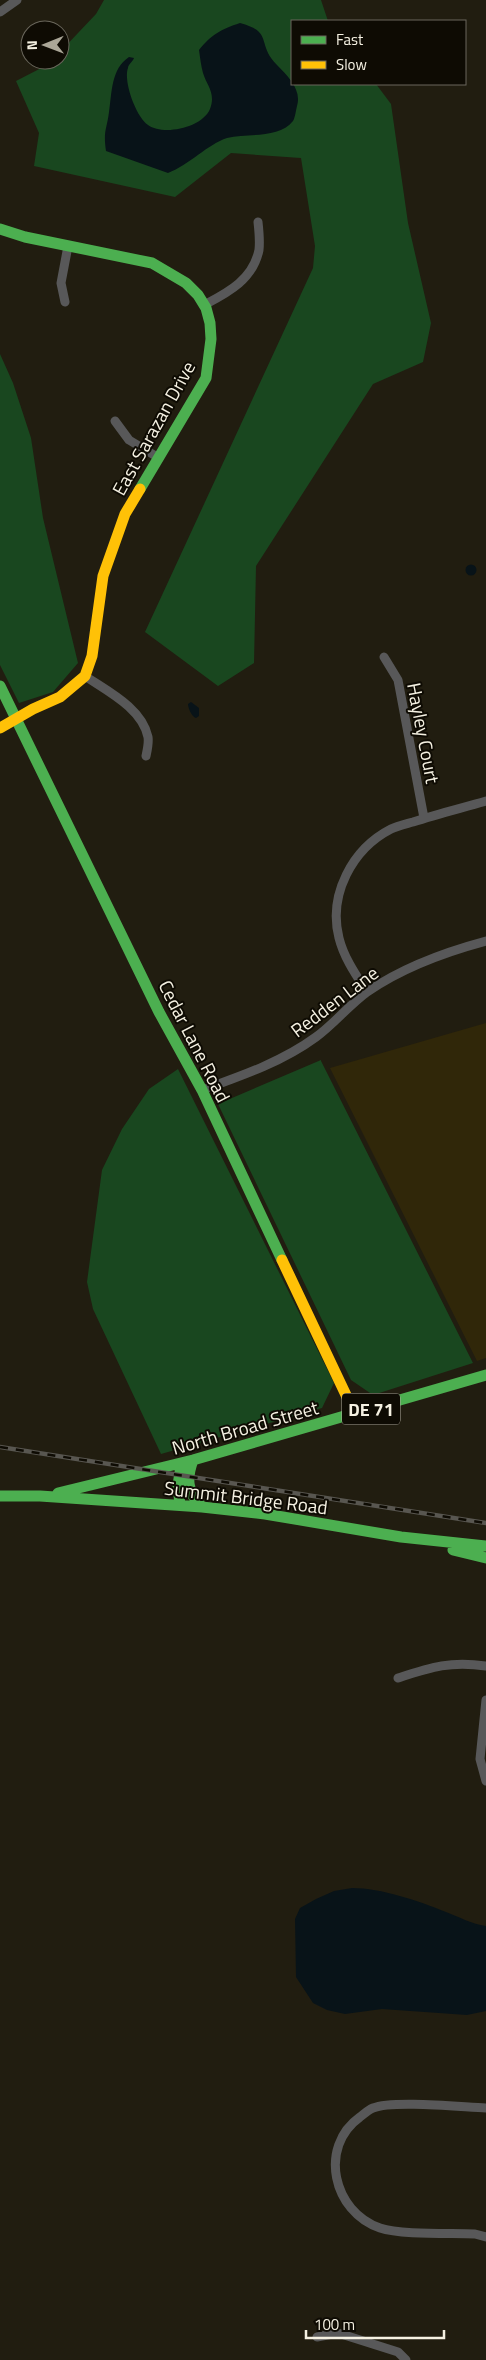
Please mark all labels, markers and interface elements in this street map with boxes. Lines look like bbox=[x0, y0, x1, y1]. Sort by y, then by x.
north arrow bbox=[20, 20, 70, 70]
legend bbox=[291, 20, 466, 85]
text: Fast bbox=[336, 28, 364, 51]
text: N bbox=[21, 40, 42, 50]
text: Slow bbox=[336, 53, 367, 76]
street label: East Sarazan Drive bbox=[104, 355, 202, 501]
street label: Hayley Court bbox=[400, 680, 448, 786]
street label: Redden Lane bbox=[284, 958, 384, 1044]
street label: Cedar Lane Road bbox=[152, 975, 238, 1107]
street label: North Broad Street bbox=[168, 1392, 322, 1462]
road number: DE 71 bbox=[342, 1394, 400, 1425]
street label: Summit Bridge Road bbox=[163, 1473, 329, 1521]
scale bar bbox=[306, 2308, 444, 2340]
text: 100 m bbox=[314, 2313, 355, 2336]

